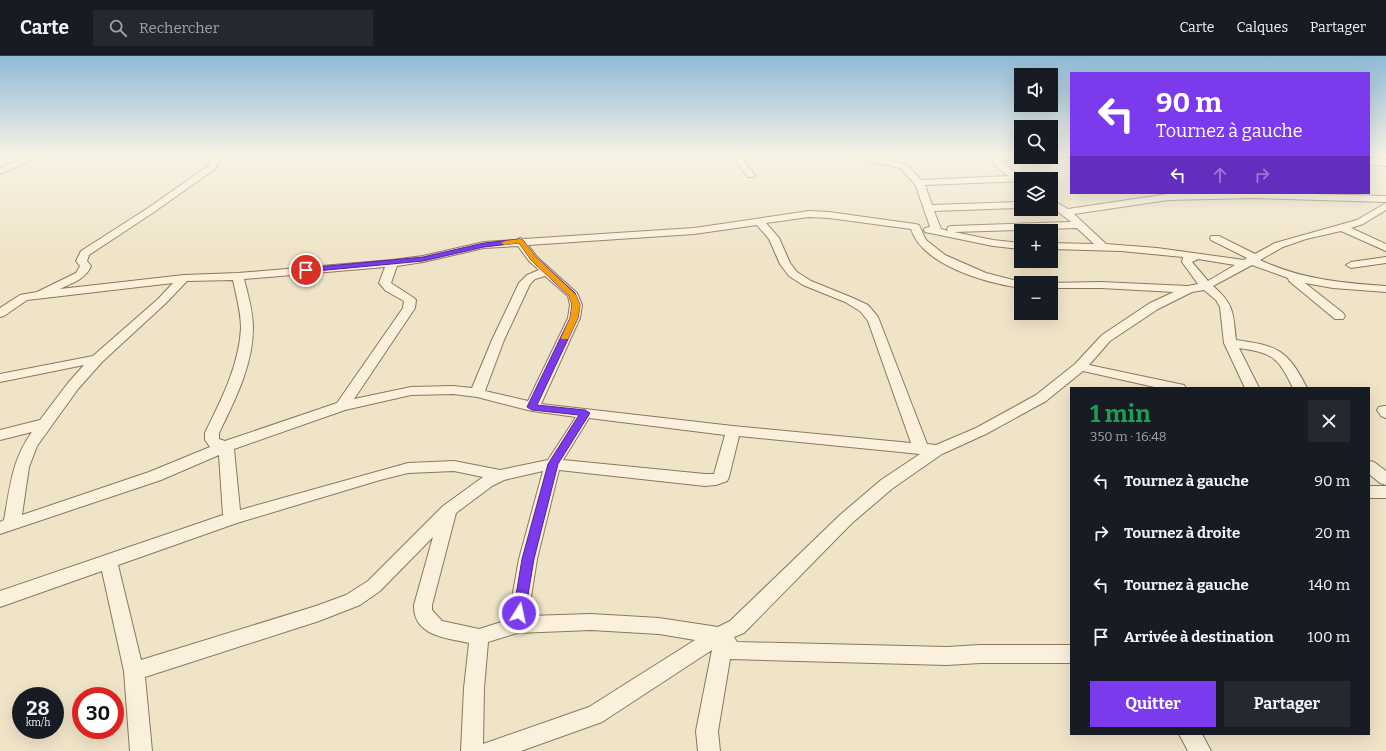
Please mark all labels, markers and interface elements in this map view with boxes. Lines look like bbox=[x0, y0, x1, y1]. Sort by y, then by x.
search box bbox=[93, 10, 373, 46]
text: Carte bbox=[20, 16, 69, 39]
icon: search bbox=[107, 17, 129, 39]
text: Rechercher bbox=[139, 19, 219, 37]
text: Carte bbox=[1179, 19, 1215, 36]
text: Calques bbox=[1237, 19, 1288, 36]
text: Partager bbox=[1310, 19, 1366, 36]
map controls bbox=[1014, 68, 1058, 320]
button: sound bbox=[1014, 68, 1058, 112]
text: 90 m bbox=[1156, 86, 1222, 119]
icon: left bbox=[1090, 88, 1142, 140]
button: search bbox=[1014, 120, 1058, 164]
text: Tournez à gauche bbox=[1156, 120, 1303, 142]
icon: left bbox=[1167, 164, 1189, 186]
icon: ahead bbox=[1209, 164, 1231, 186]
icon: right bbox=[1251, 164, 1273, 186]
button: layers bbox=[1014, 172, 1058, 216]
button: + bbox=[1014, 224, 1058, 268]
pin bbox=[289, 253, 323, 287]
icon: arrive bbox=[295, 259, 317, 281]
button: − bbox=[1014, 276, 1058, 320]
text: 1 min bbox=[1090, 400, 1151, 428]
button: close bbox=[1308, 400, 1350, 442]
text: 350 m · 16:48 bbox=[1090, 429, 1167, 444]
icon: left bbox=[1090, 470, 1112, 492]
text: Tournez à gauche bbox=[1124, 472, 1249, 490]
text: 90 m bbox=[1314, 472, 1350, 490]
icon: right bbox=[1090, 522, 1112, 544]
text: Tournez à droite bbox=[1124, 524, 1240, 542]
text: 20 m bbox=[1315, 524, 1350, 542]
icon: left bbox=[1090, 574, 1112, 596]
text: Tournez à gauche bbox=[1124, 576, 1249, 594]
text: 140 m bbox=[1308, 576, 1350, 594]
position arrow bbox=[498, 592, 540, 634]
icon: arrive bbox=[1090, 626, 1112, 648]
text: Arrivée à destination bbox=[1124, 628, 1274, 646]
text: 100 m bbox=[1307, 628, 1350, 646]
button: Quitter bbox=[1090, 681, 1216, 727]
button: Partager bbox=[1224, 681, 1350, 727]
speed limit sign: 30 bbox=[72, 687, 124, 739]
text: 28 bbox=[26, 696, 50, 720]
text: km/h bbox=[26, 717, 50, 729]

